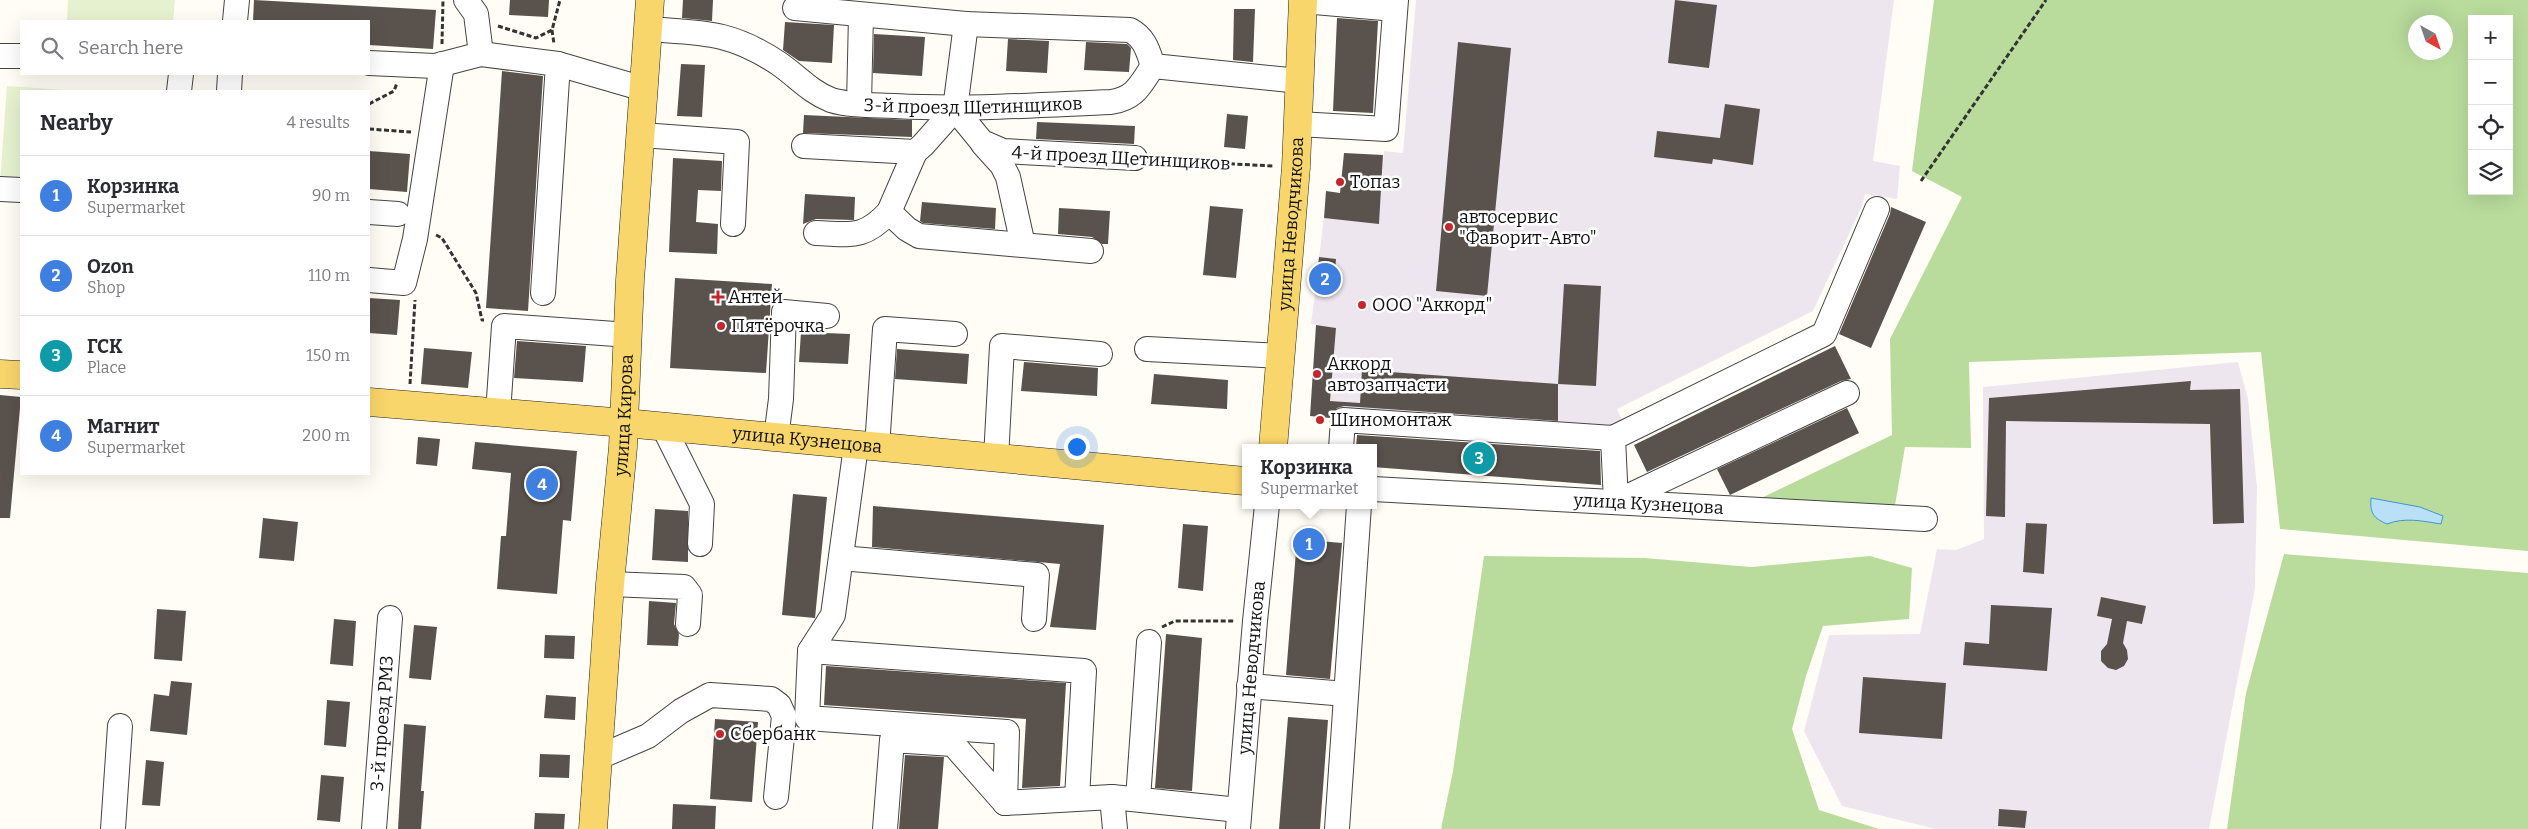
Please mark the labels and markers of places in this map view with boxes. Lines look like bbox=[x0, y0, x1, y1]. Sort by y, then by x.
place label: Топаз bbox=[1350, 171, 1400, 193]
marker: Топаз bbox=[1334, 176, 1346, 188]
place label: автосервис "Фаворит-Авто" bbox=[1459, 206, 1597, 249]
marker: автосервис "Фаворит-Авто" bbox=[1443, 221, 1455, 233]
pin: 2 bbox=[1309, 260, 1341, 298]
place label: Антей bbox=[728, 286, 783, 308]
marker: Антей bbox=[712, 291, 724, 303]
place label: ООО "Аккорд" bbox=[1372, 294, 1492, 316]
marker: ООО "Аккорд" bbox=[1356, 299, 1368, 311]
place label: Пятёрочка bbox=[731, 315, 825, 337]
marker: Пятёрочка bbox=[715, 320, 727, 332]
place label: Аккорд автозапчасти bbox=[1327, 353, 1447, 396]
marker: Аккорд автозапчасти bbox=[1311, 368, 1323, 380]
place label: Шиномонтаж bbox=[1330, 409, 1452, 431]
marker: Шиномонтаж bbox=[1314, 414, 1326, 426]
pin: 3 bbox=[1463, 439, 1495, 477]
pin: 4 bbox=[526, 465, 558, 503]
pin: 1 bbox=[1293, 525, 1325, 563]
place label: Сбербанк bbox=[730, 723, 816, 745]
marker: Сбербанк bbox=[714, 728, 726, 740]

